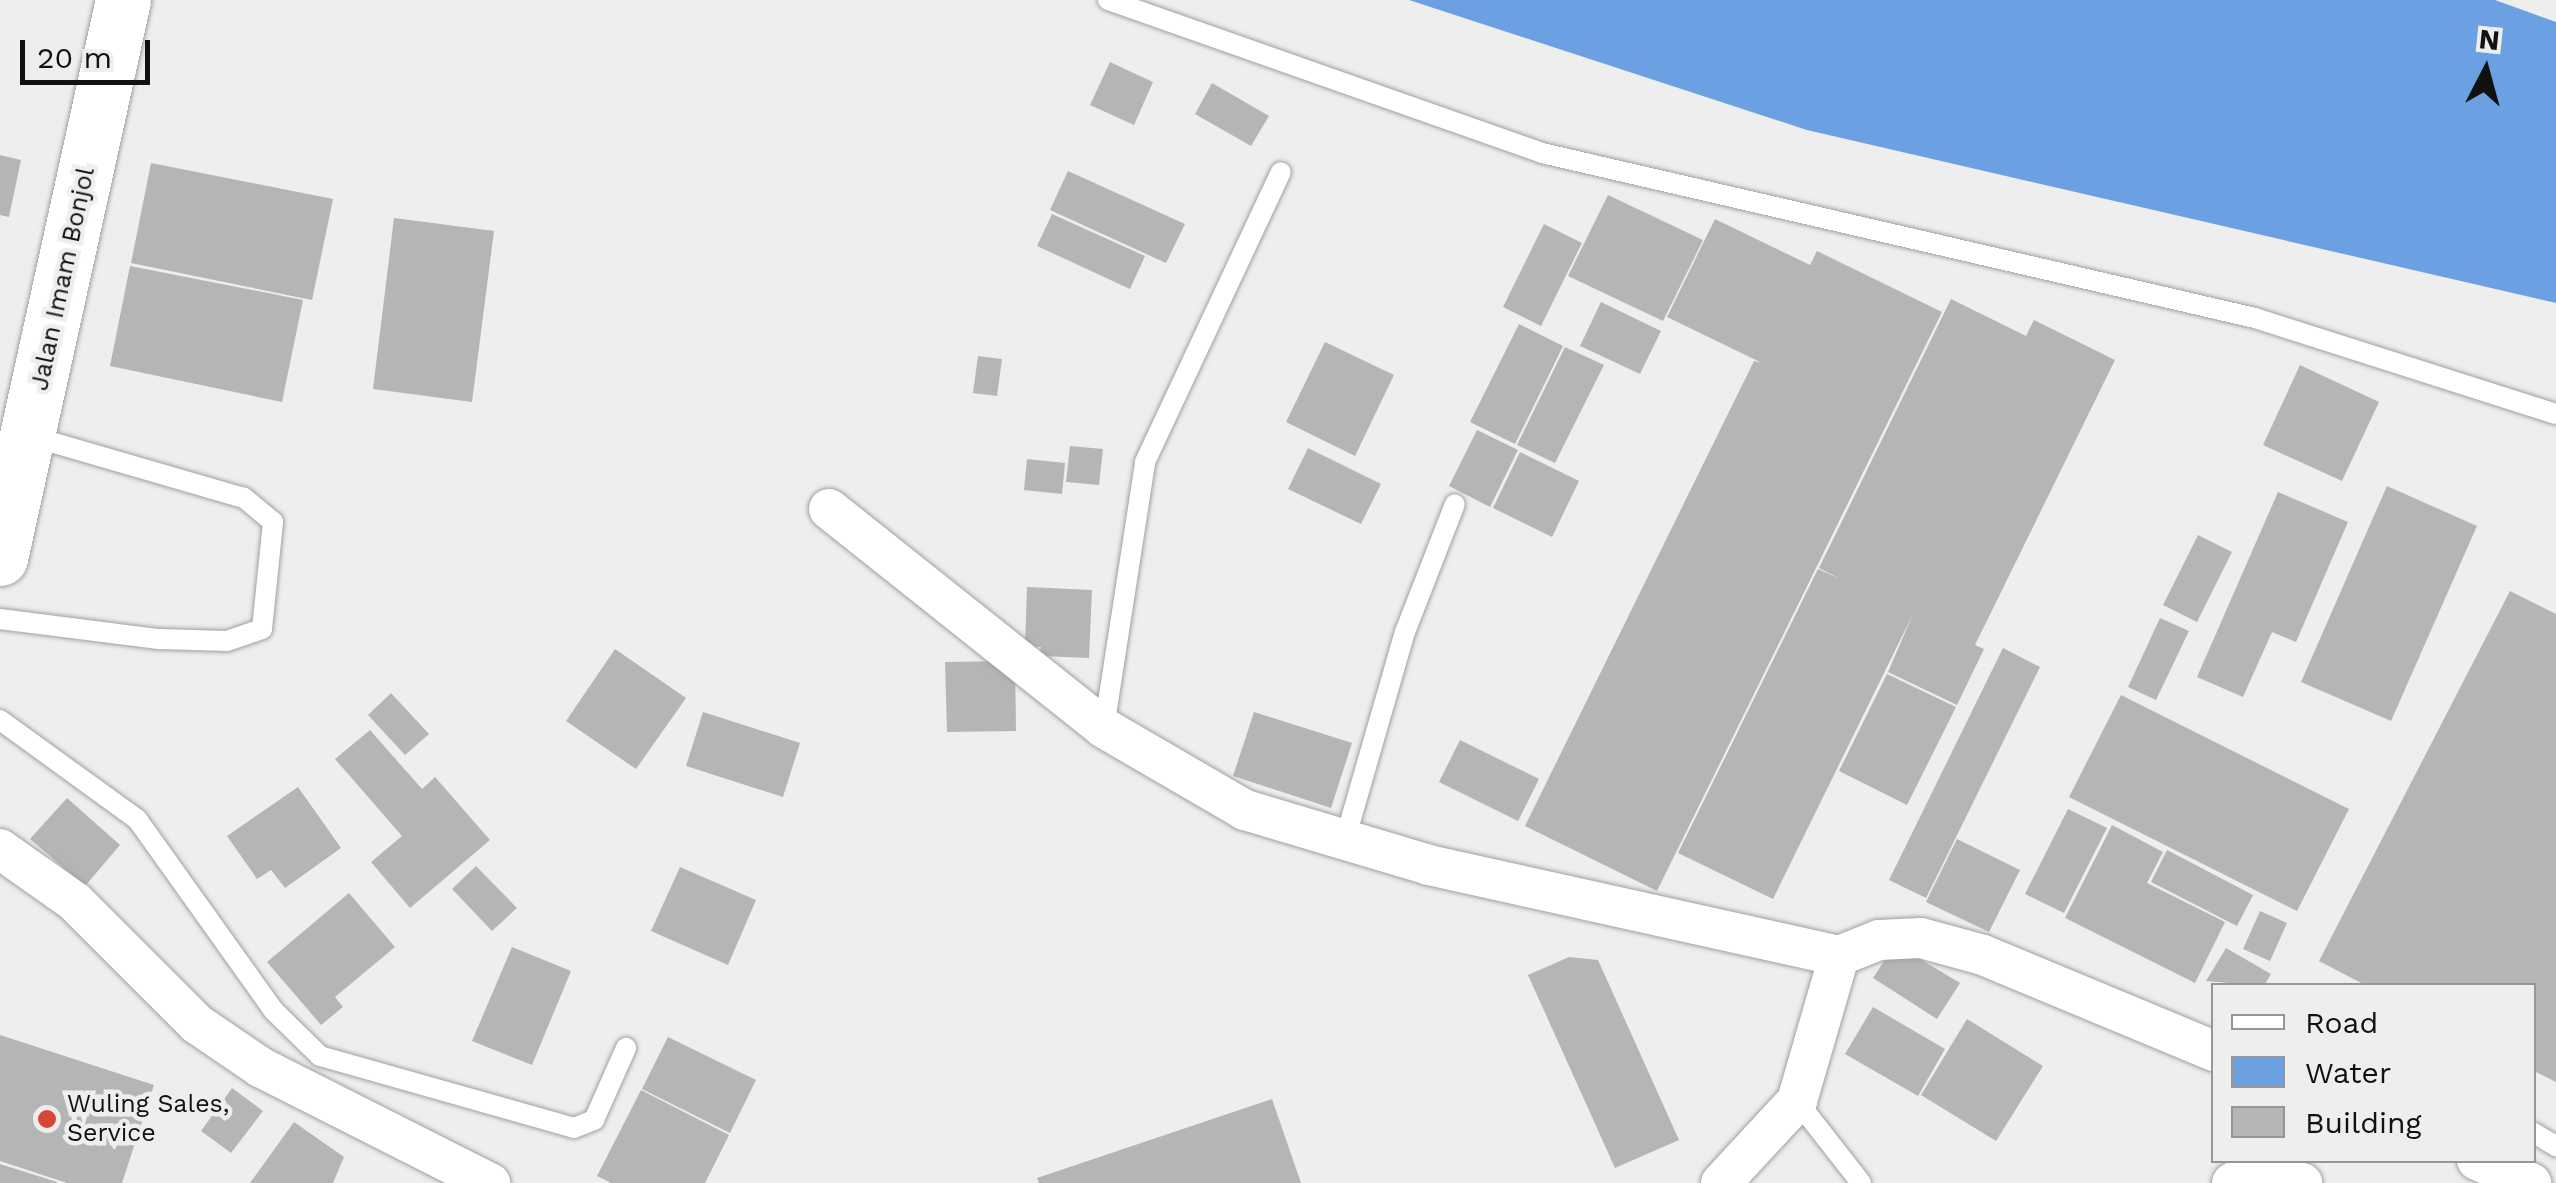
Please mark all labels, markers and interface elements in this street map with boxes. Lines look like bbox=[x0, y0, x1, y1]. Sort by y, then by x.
scale bar bbox=[25, 20, 155, 82]
north arrow bbox=[2436, 20, 2536, 120]
text: N bbox=[2477, 22, 2501, 57]
text: 20 m bbox=[37, 40, 112, 75]
street label: Jalan Imam Bonjol bbox=[25, 165, 101, 393]
legend bbox=[2211, 983, 2536, 1163]
text: Road bbox=[2305, 1005, 2378, 1040]
text: Water bbox=[2305, 1055, 2391, 1090]
place label: Wuling Sales, Service bbox=[67, 1090, 229, 1149]
text: Building bbox=[2305, 1105, 2422, 1140]
marker: Wuling Sales, Service bbox=[36, 1108, 58, 1130]

